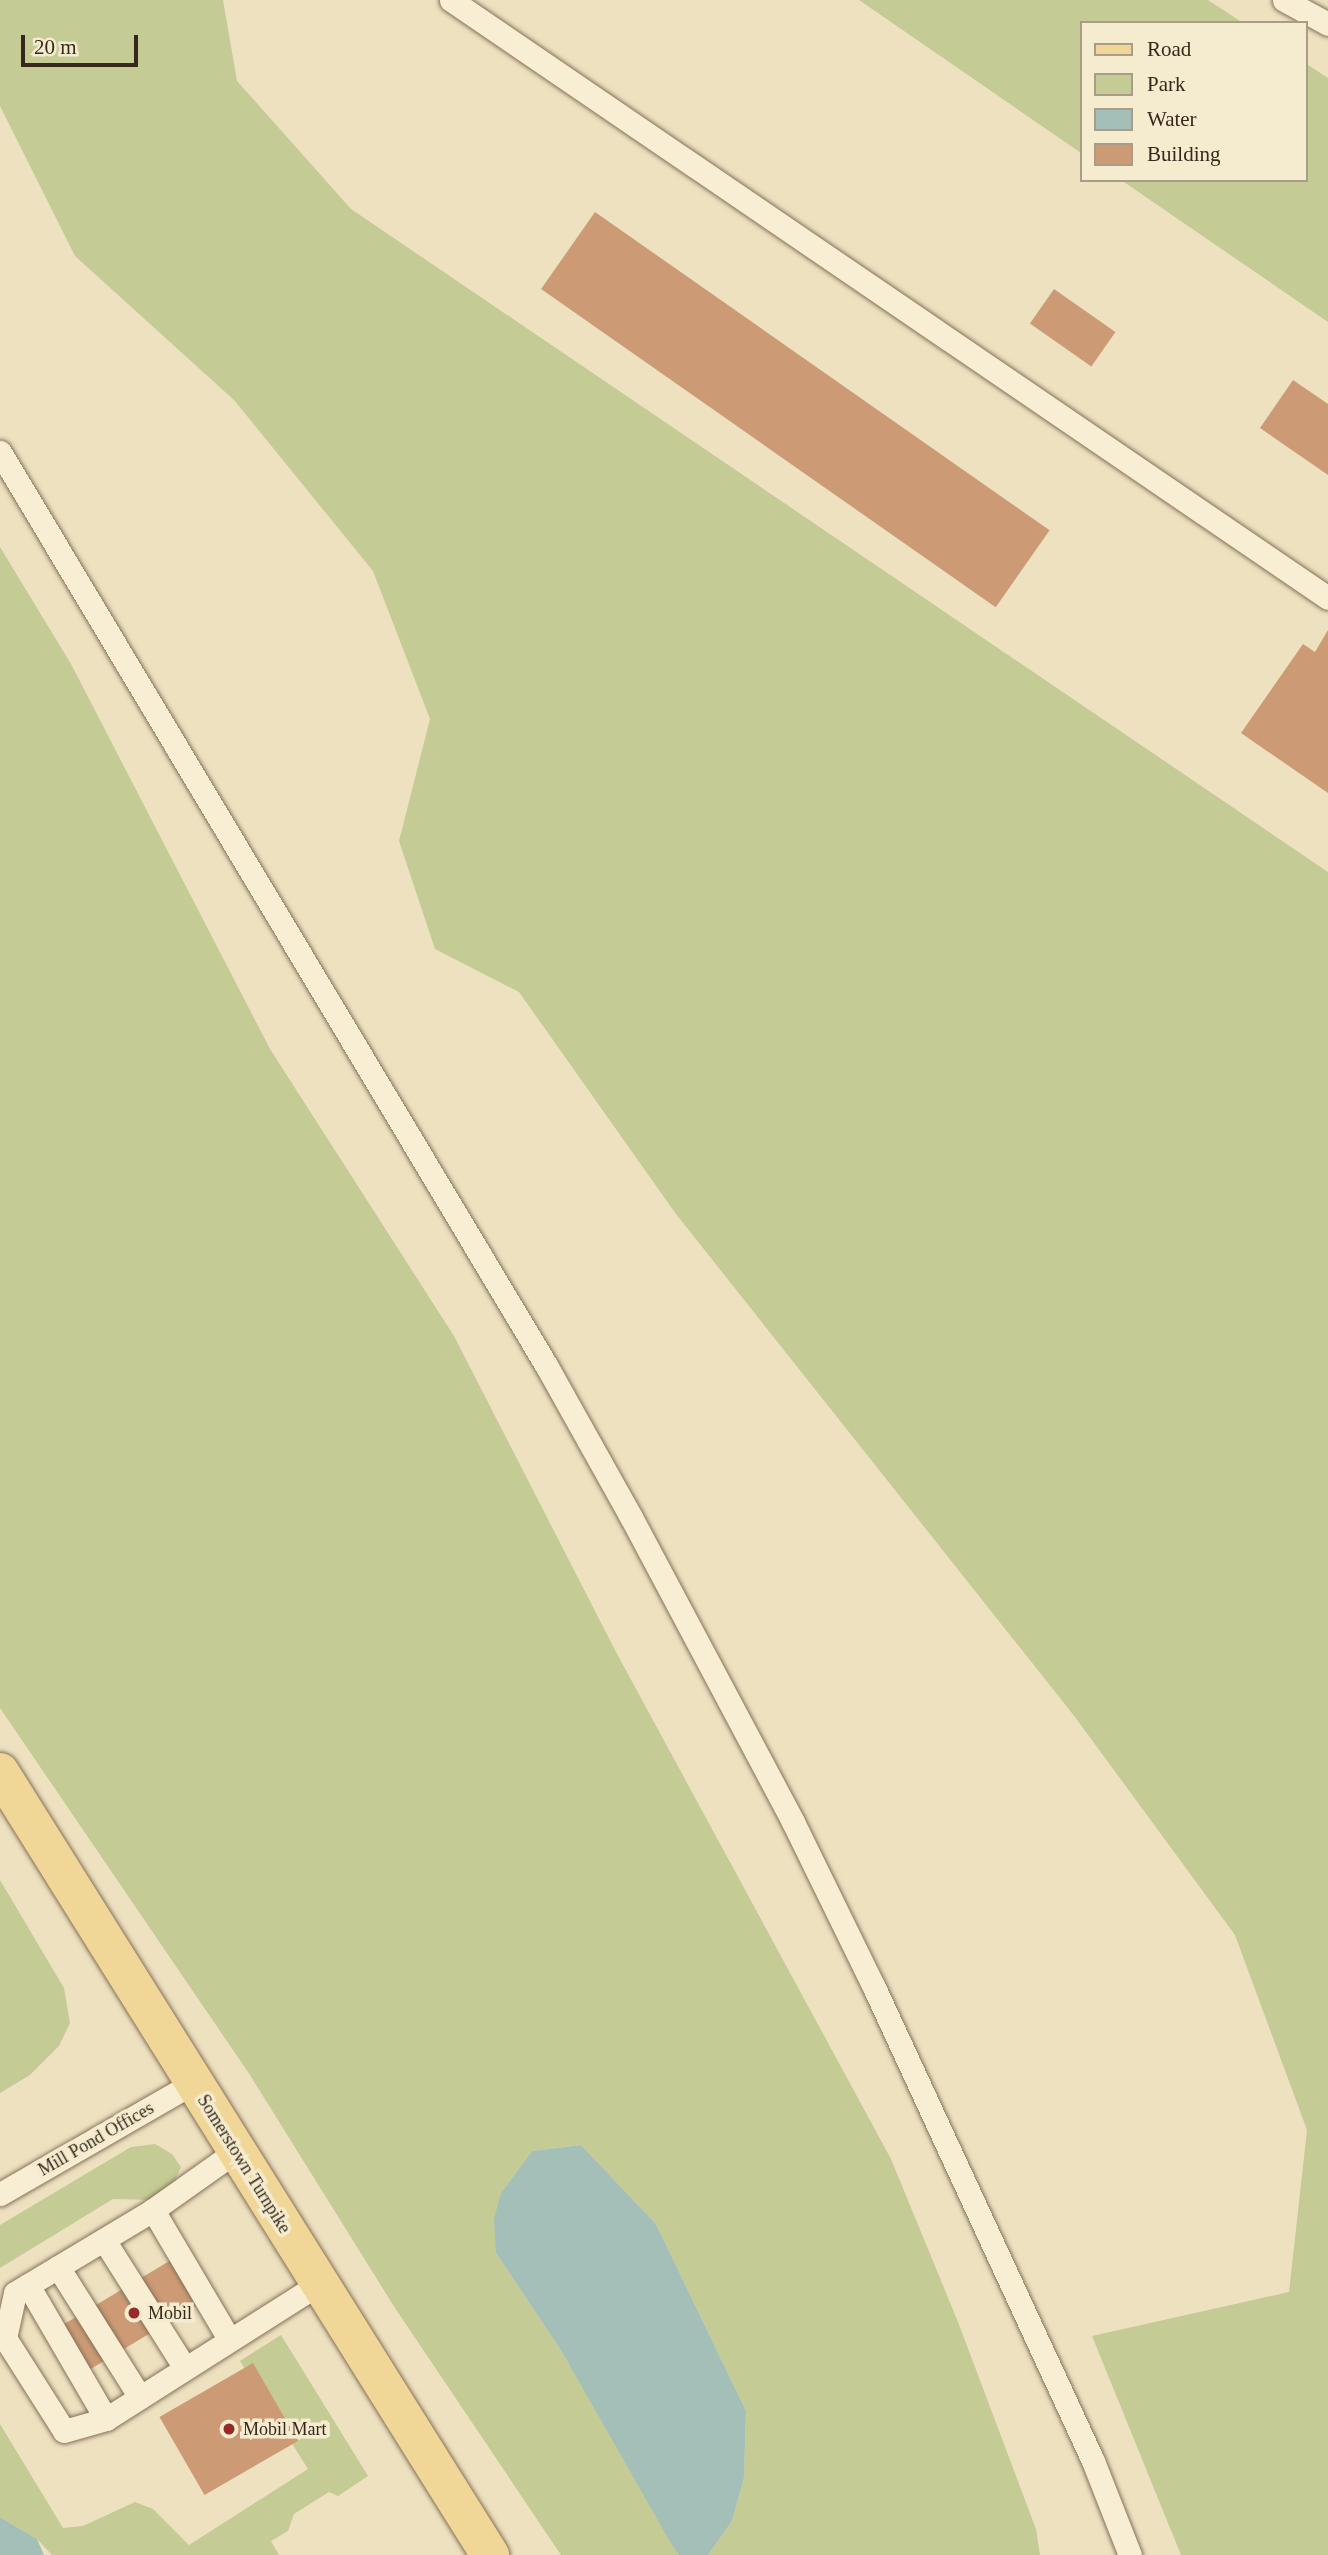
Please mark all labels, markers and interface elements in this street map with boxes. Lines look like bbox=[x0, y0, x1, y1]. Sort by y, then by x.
scale bar bbox=[24, 21, 142, 65]
legend bbox=[1080, 21, 1307, 182]
text: 20 m bbox=[34, 35, 77, 59]
text: Road bbox=[1147, 37, 1191, 61]
text: Park bbox=[1147, 72, 1186, 96]
text: Water bbox=[1147, 107, 1197, 131]
text: Building bbox=[1147, 142, 1221, 166]
street label: Somerstown Turnpike bbox=[192, 2090, 296, 2238]
street label: Mill Pond Offices bbox=[34, 2097, 158, 2181]
place label: Mobil bbox=[148, 2302, 192, 2324]
marker: Mobil bbox=[126, 2305, 142, 2321]
place label: Mobil Mart bbox=[243, 2418, 326, 2440]
marker: Mobil Mart bbox=[221, 2421, 237, 2437]

